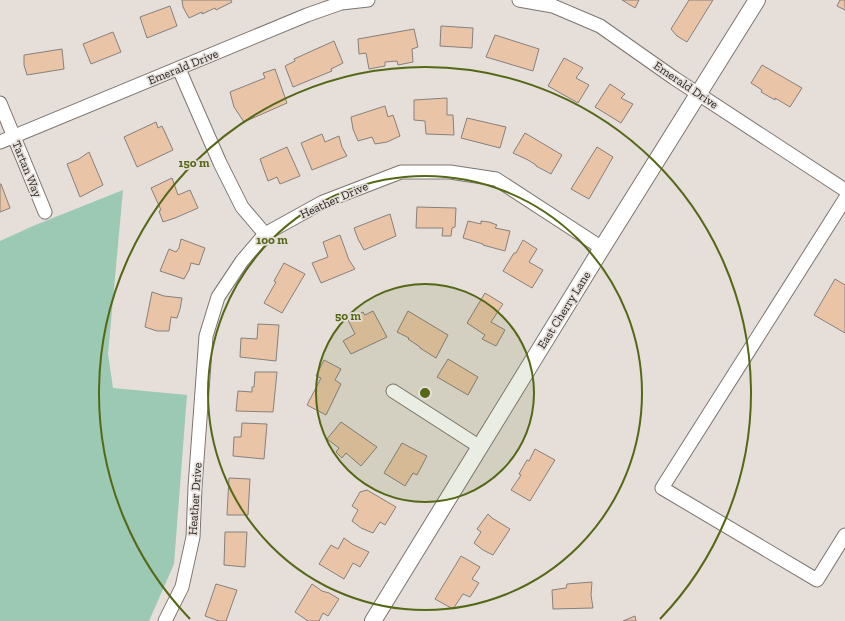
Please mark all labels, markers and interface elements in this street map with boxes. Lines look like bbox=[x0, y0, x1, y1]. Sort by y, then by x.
street label: Emerald Drive bbox=[146, 46, 221, 87]
street label: Emerald Drive bbox=[651, 58, 721, 112]
street label: Tartan Way bbox=[9, 139, 45, 200]
text: 150 m bbox=[179, 156, 210, 170]
street label: Heather Drive bbox=[298, 179, 370, 221]
text: 100 m bbox=[256, 233, 288, 247]
street label: East Cherry Lane bbox=[535, 268, 594, 351]
text: 50 m bbox=[335, 309, 361, 323]
centre of rings bbox=[418, 386, 432, 400]
street label: Heather Drive bbox=[185, 462, 205, 536]

